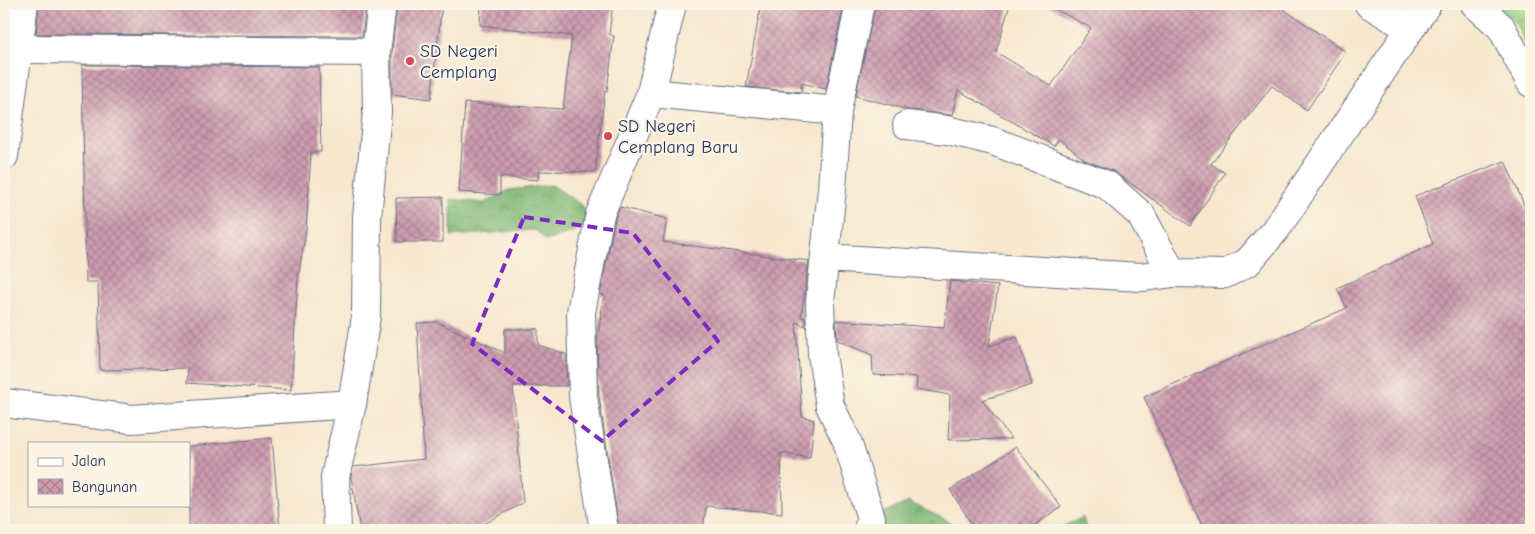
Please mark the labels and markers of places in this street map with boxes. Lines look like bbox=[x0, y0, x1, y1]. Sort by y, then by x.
place label: SD Negeri Cemplang bbox=[420, 41, 498, 83]
marker: SD Negeri Cemplang bbox=[404, 55, 416, 67]
place label: SD Negeri Cemplang Baru bbox=[618, 116, 738, 158]
marker: SD Negeri Cemplang Baru bbox=[602, 130, 614, 142]

